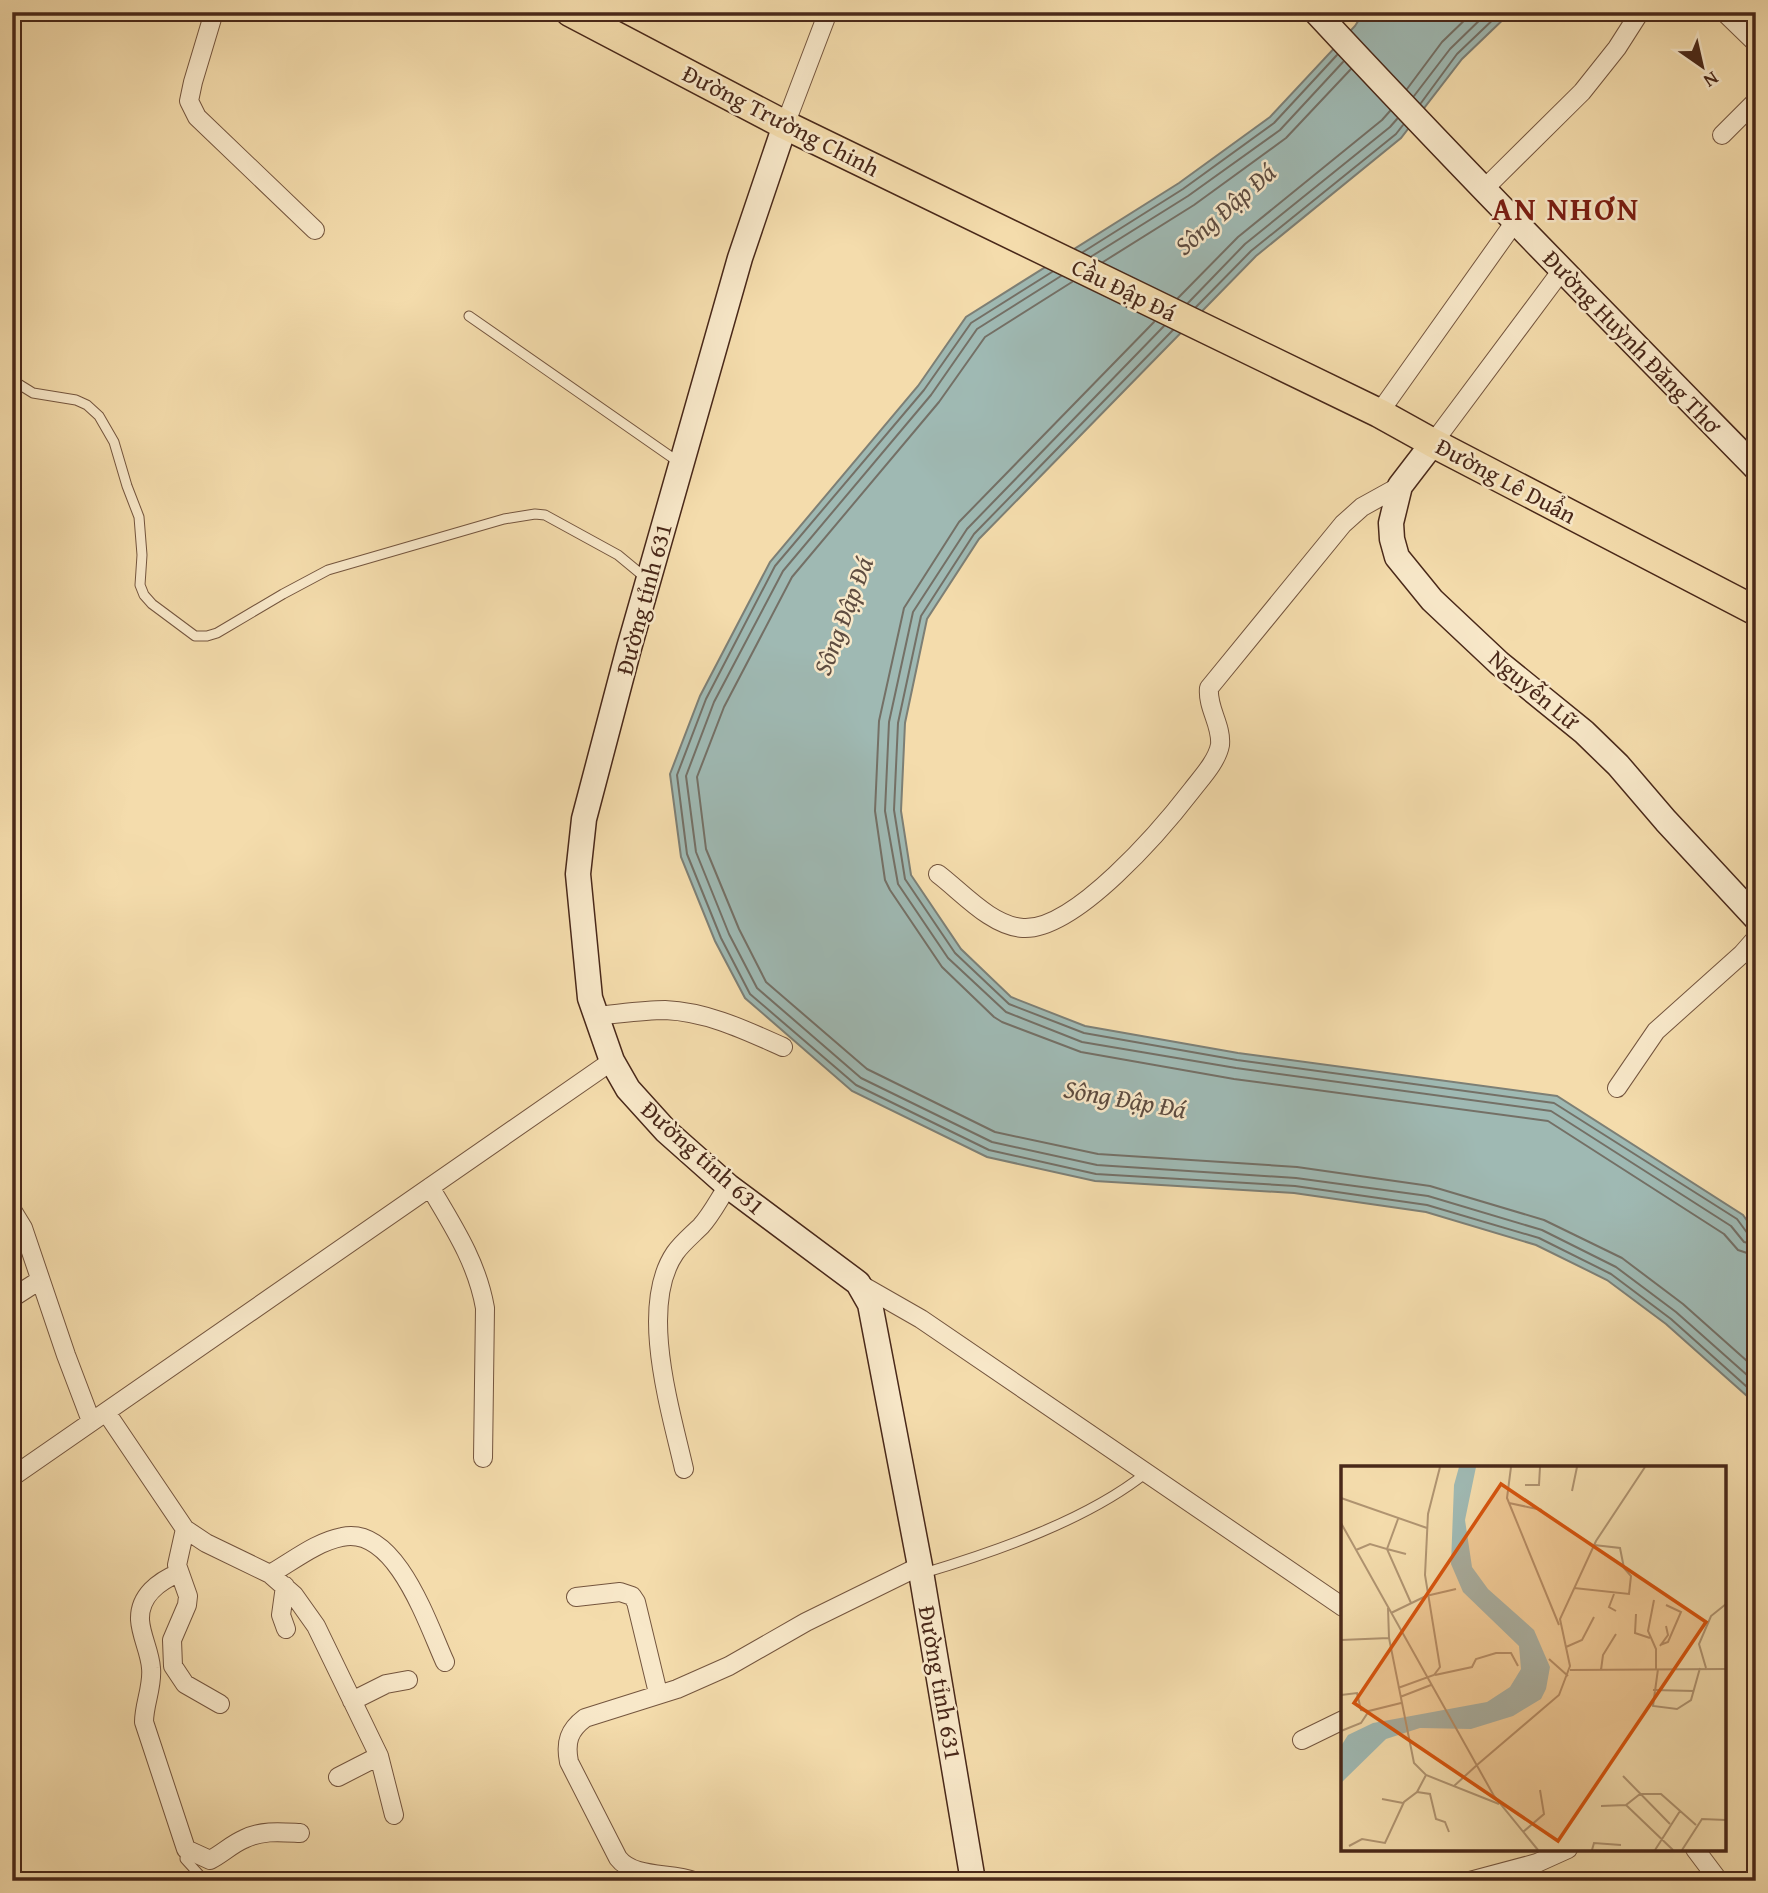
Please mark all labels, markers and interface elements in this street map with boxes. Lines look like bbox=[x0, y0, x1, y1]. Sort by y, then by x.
north arrow bbox=[1666, 32, 1736, 102]
street label: Đường Trường Chinh bbox=[677, 56, 886, 186]
text: N bbox=[1698, 65, 1725, 95]
water label: Sông Đập Đá bbox=[1165, 153, 1284, 264]
district label: AN NHƠN bbox=[1492, 185, 1640, 232]
street label: Đường Huỳnh Đăng Thơ bbox=[1535, 242, 1730, 442]
street label: Cầu Đập Đá bbox=[1066, 249, 1183, 330]
street label: Đường Lê Duẩn bbox=[1430, 429, 1583, 533]
street label: Đường tỉnh 631 bbox=[606, 519, 681, 679]
water label: Sông Đập Đá bbox=[802, 551, 883, 681]
street label: Nguyễn Lữ bbox=[1481, 641, 1588, 739]
water label: Sông Đập Đá bbox=[1061, 1069, 1189, 1128]
street label: Đường tỉnh 631 bbox=[634, 1092, 773, 1223]
inset map bbox=[1341, 1466, 1726, 1851]
street label: Đường tỉnh 631 bbox=[910, 1603, 971, 1763]

